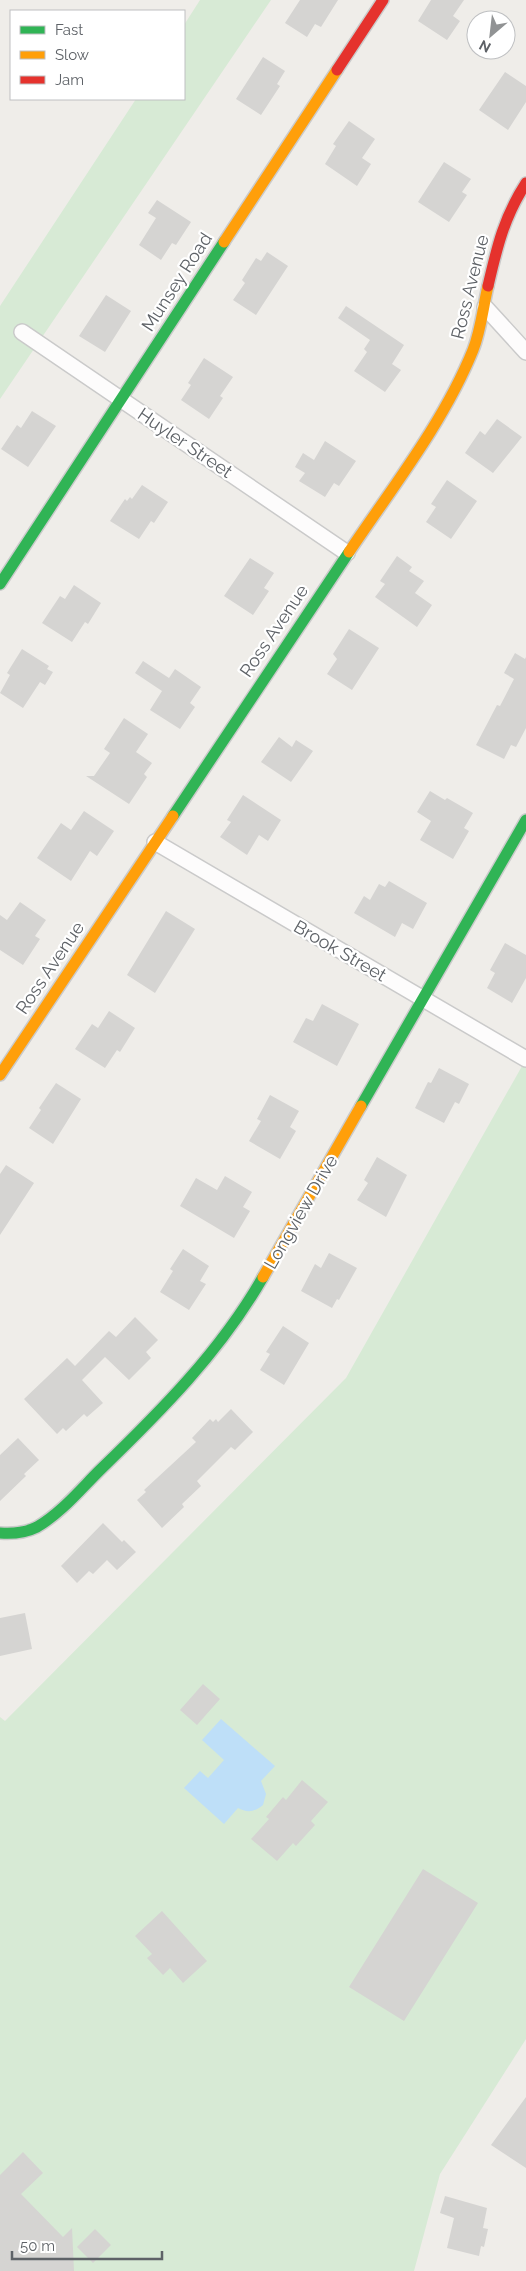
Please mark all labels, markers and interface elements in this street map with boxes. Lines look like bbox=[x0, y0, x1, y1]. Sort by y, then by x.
legend bbox=[10, 10, 185, 100]
north arrow bbox=[466, 10, 516, 60]
text: Fast bbox=[55, 21, 83, 39]
text: N bbox=[476, 37, 493, 56]
text: Slow bbox=[55, 46, 89, 64]
text: Jam bbox=[55, 71, 84, 89]
street label: Munsey Road bbox=[137, 229, 216, 335]
street label: Ross Avenue bbox=[446, 232, 493, 341]
street label: Huyler Street bbox=[134, 403, 237, 482]
street label: Ross Avenue bbox=[235, 580, 312, 681]
street label: Brook Street bbox=[290, 916, 390, 986]
street label: Ross Avenue bbox=[11, 917, 88, 1018]
street label: Longview Drive bbox=[259, 1151, 342, 1272]
scale bar bbox=[12, 2228, 162, 2260]
text: 50 m bbox=[20, 2237, 55, 2255]

